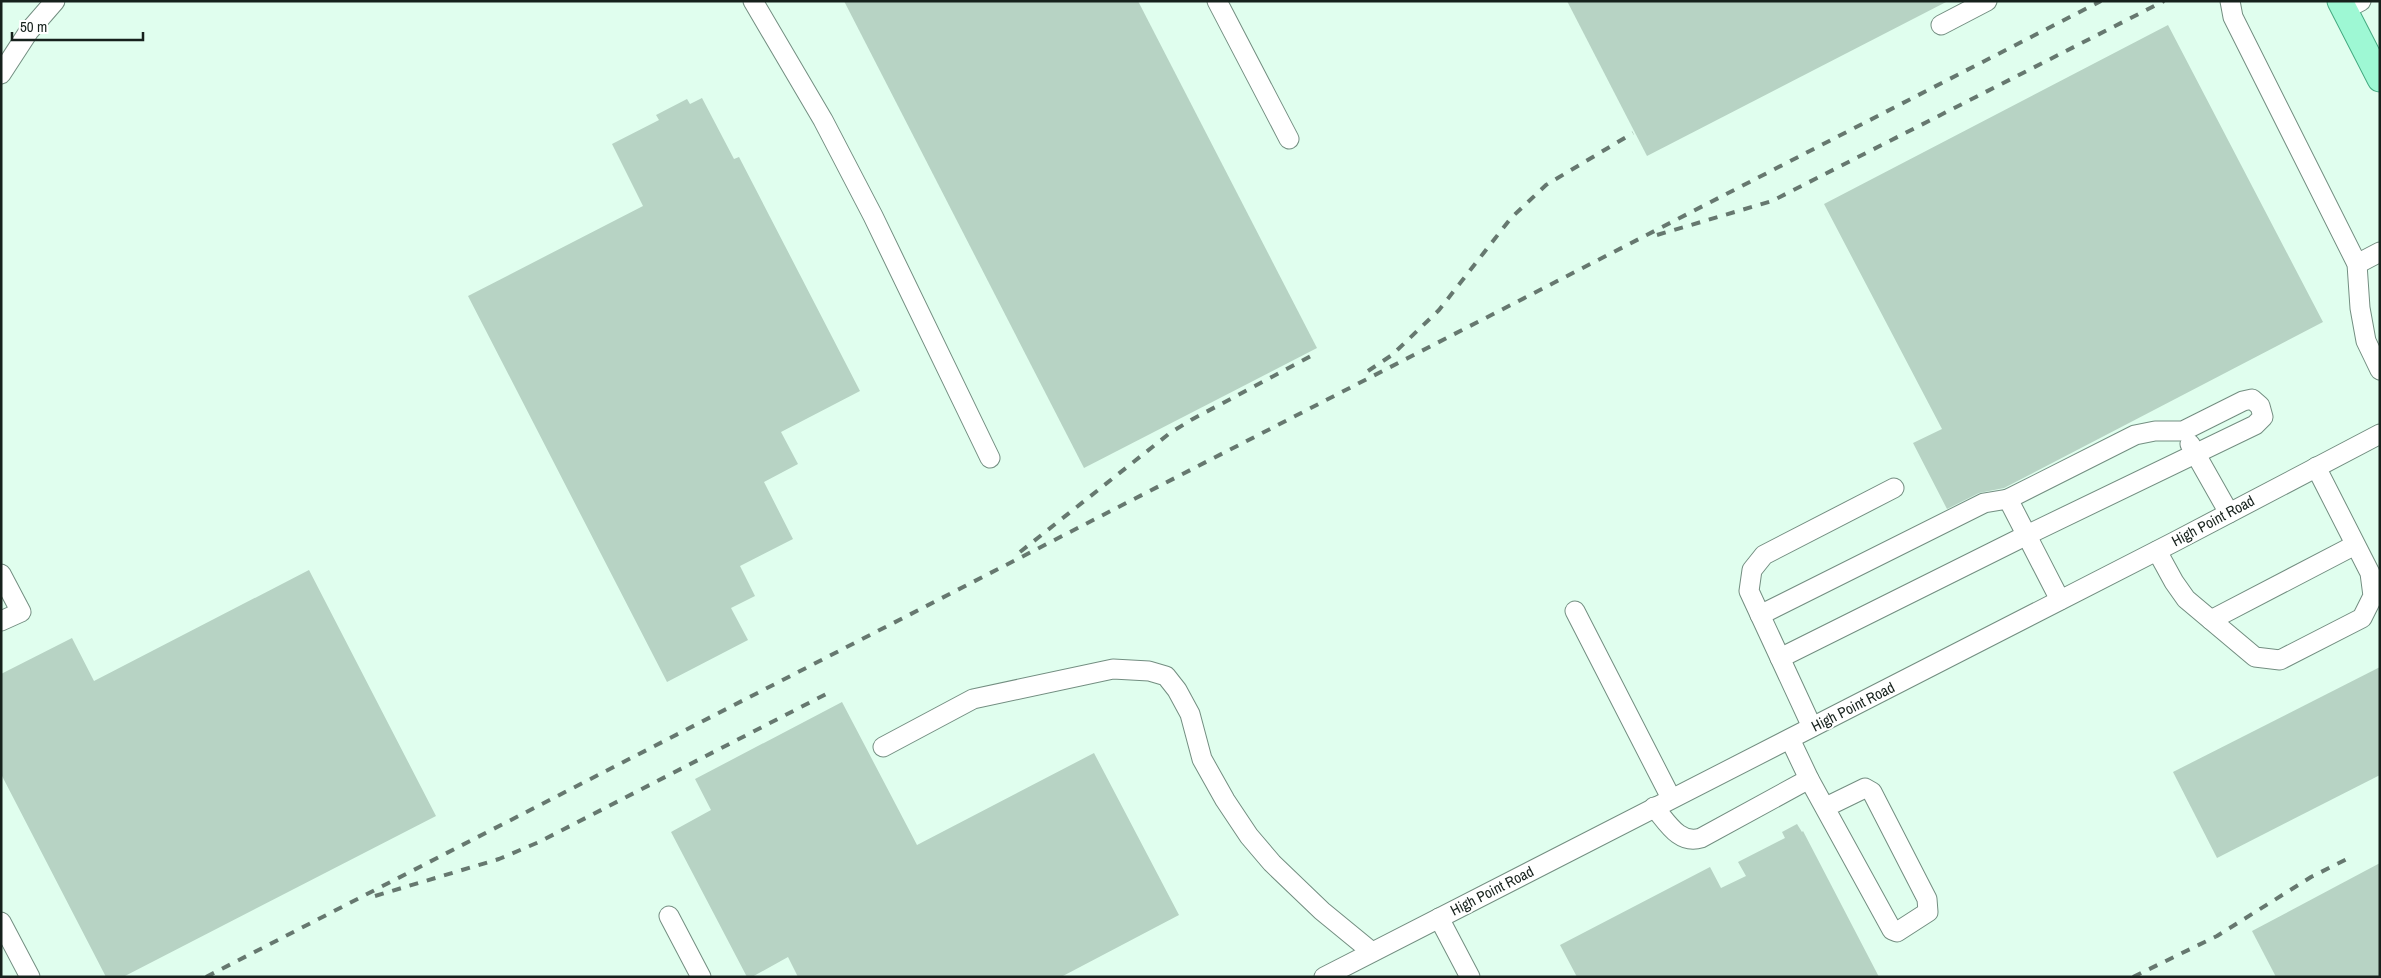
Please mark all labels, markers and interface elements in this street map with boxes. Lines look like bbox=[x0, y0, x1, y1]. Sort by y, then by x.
scale bar bbox=[12, 10, 144, 42]
text: 50 m bbox=[20, 16, 47, 37]
street label: High Point Road bbox=[2168, 490, 2258, 551]
street label: High Point Road bbox=[1807, 677, 1898, 737]
street label: High Point Road bbox=[1446, 861, 1537, 921]

